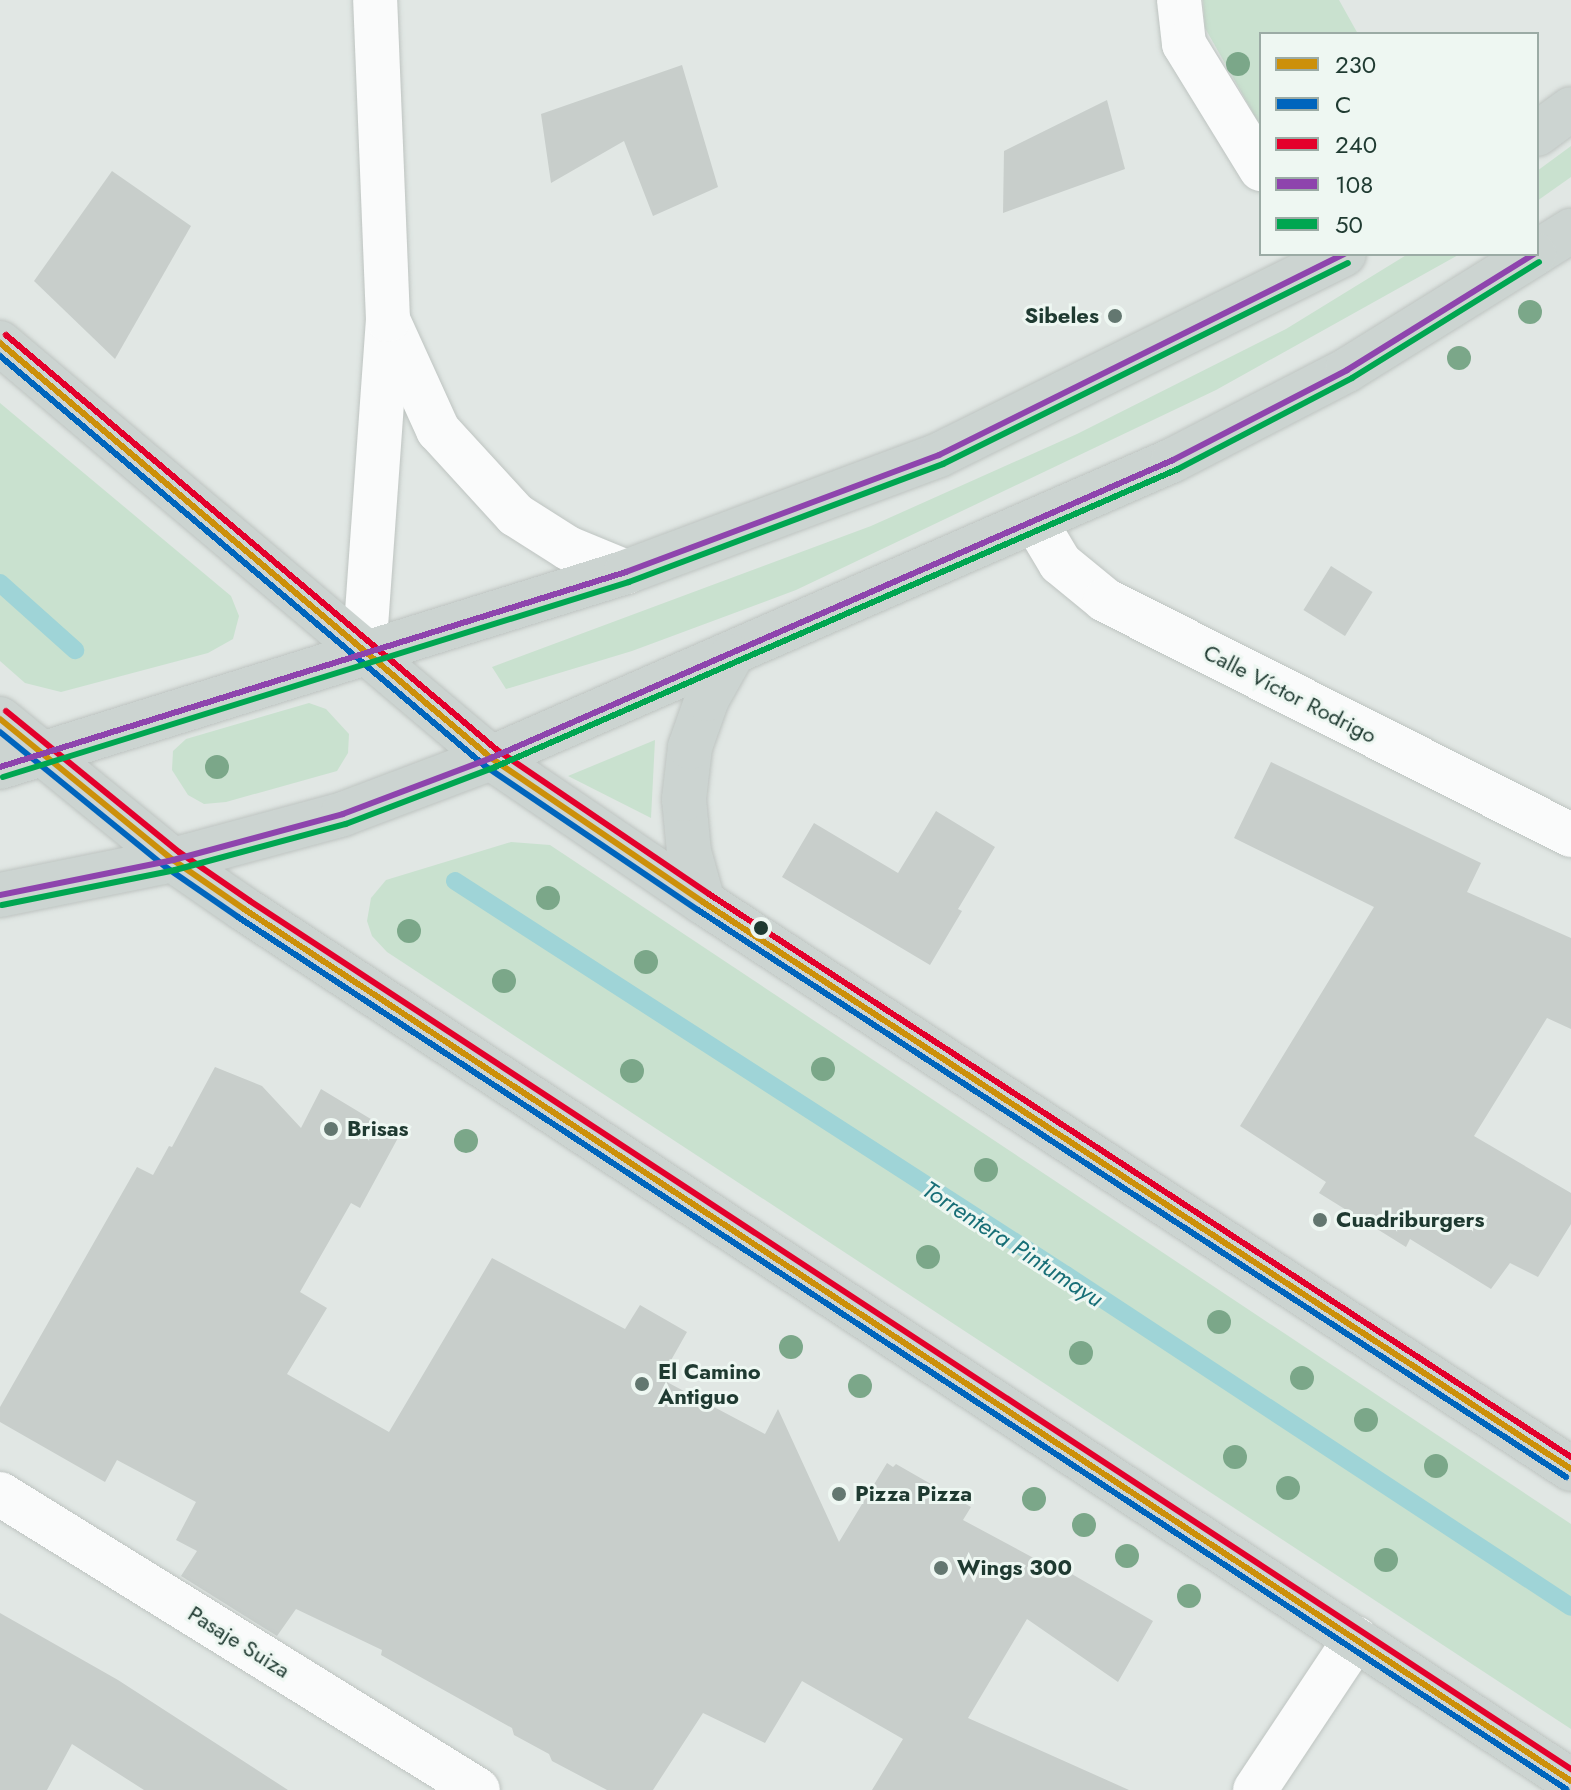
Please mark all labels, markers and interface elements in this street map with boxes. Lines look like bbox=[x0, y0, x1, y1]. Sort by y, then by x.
legend bbox=[1259, 32, 1539, 256]
text: 230 bbox=[1335, 47, 1376, 82]
text: C bbox=[1335, 87, 1351, 122]
text: 240 bbox=[1335, 127, 1377, 162]
text: 108 bbox=[1335, 167, 1373, 202]
text: 50 bbox=[1335, 207, 1363, 242]
place label: Sibeles bbox=[1024, 303, 1099, 329]
marker: Sibeles bbox=[1106, 307, 1124, 325]
street label: Calle Víctor Rodrigo bbox=[1199, 639, 1381, 749]
unlabelled marker bbox=[753, 920, 769, 936]
place label: Brisas bbox=[347, 1116, 409, 1142]
marker: Brisas bbox=[322, 1120, 340, 1138]
water label: Torrentera Pintumayu bbox=[917, 1175, 1109, 1313]
place label: Cuadriburgers bbox=[1336, 1207, 1485, 1233]
marker: Cuadriburgers bbox=[1311, 1211, 1329, 1229]
place label: El Camino Antiguo bbox=[658, 1358, 761, 1410]
marker: El Camino Antiguo bbox=[633, 1375, 651, 1393]
place label: Pizza Pizza bbox=[855, 1481, 972, 1507]
marker: Pizza Pizza bbox=[830, 1485, 848, 1503]
place label: Wings 300 bbox=[957, 1555, 1072, 1581]
marker: Wings 300 bbox=[932, 1559, 950, 1577]
street label: Pasaje Suiza bbox=[183, 1600, 295, 1684]

